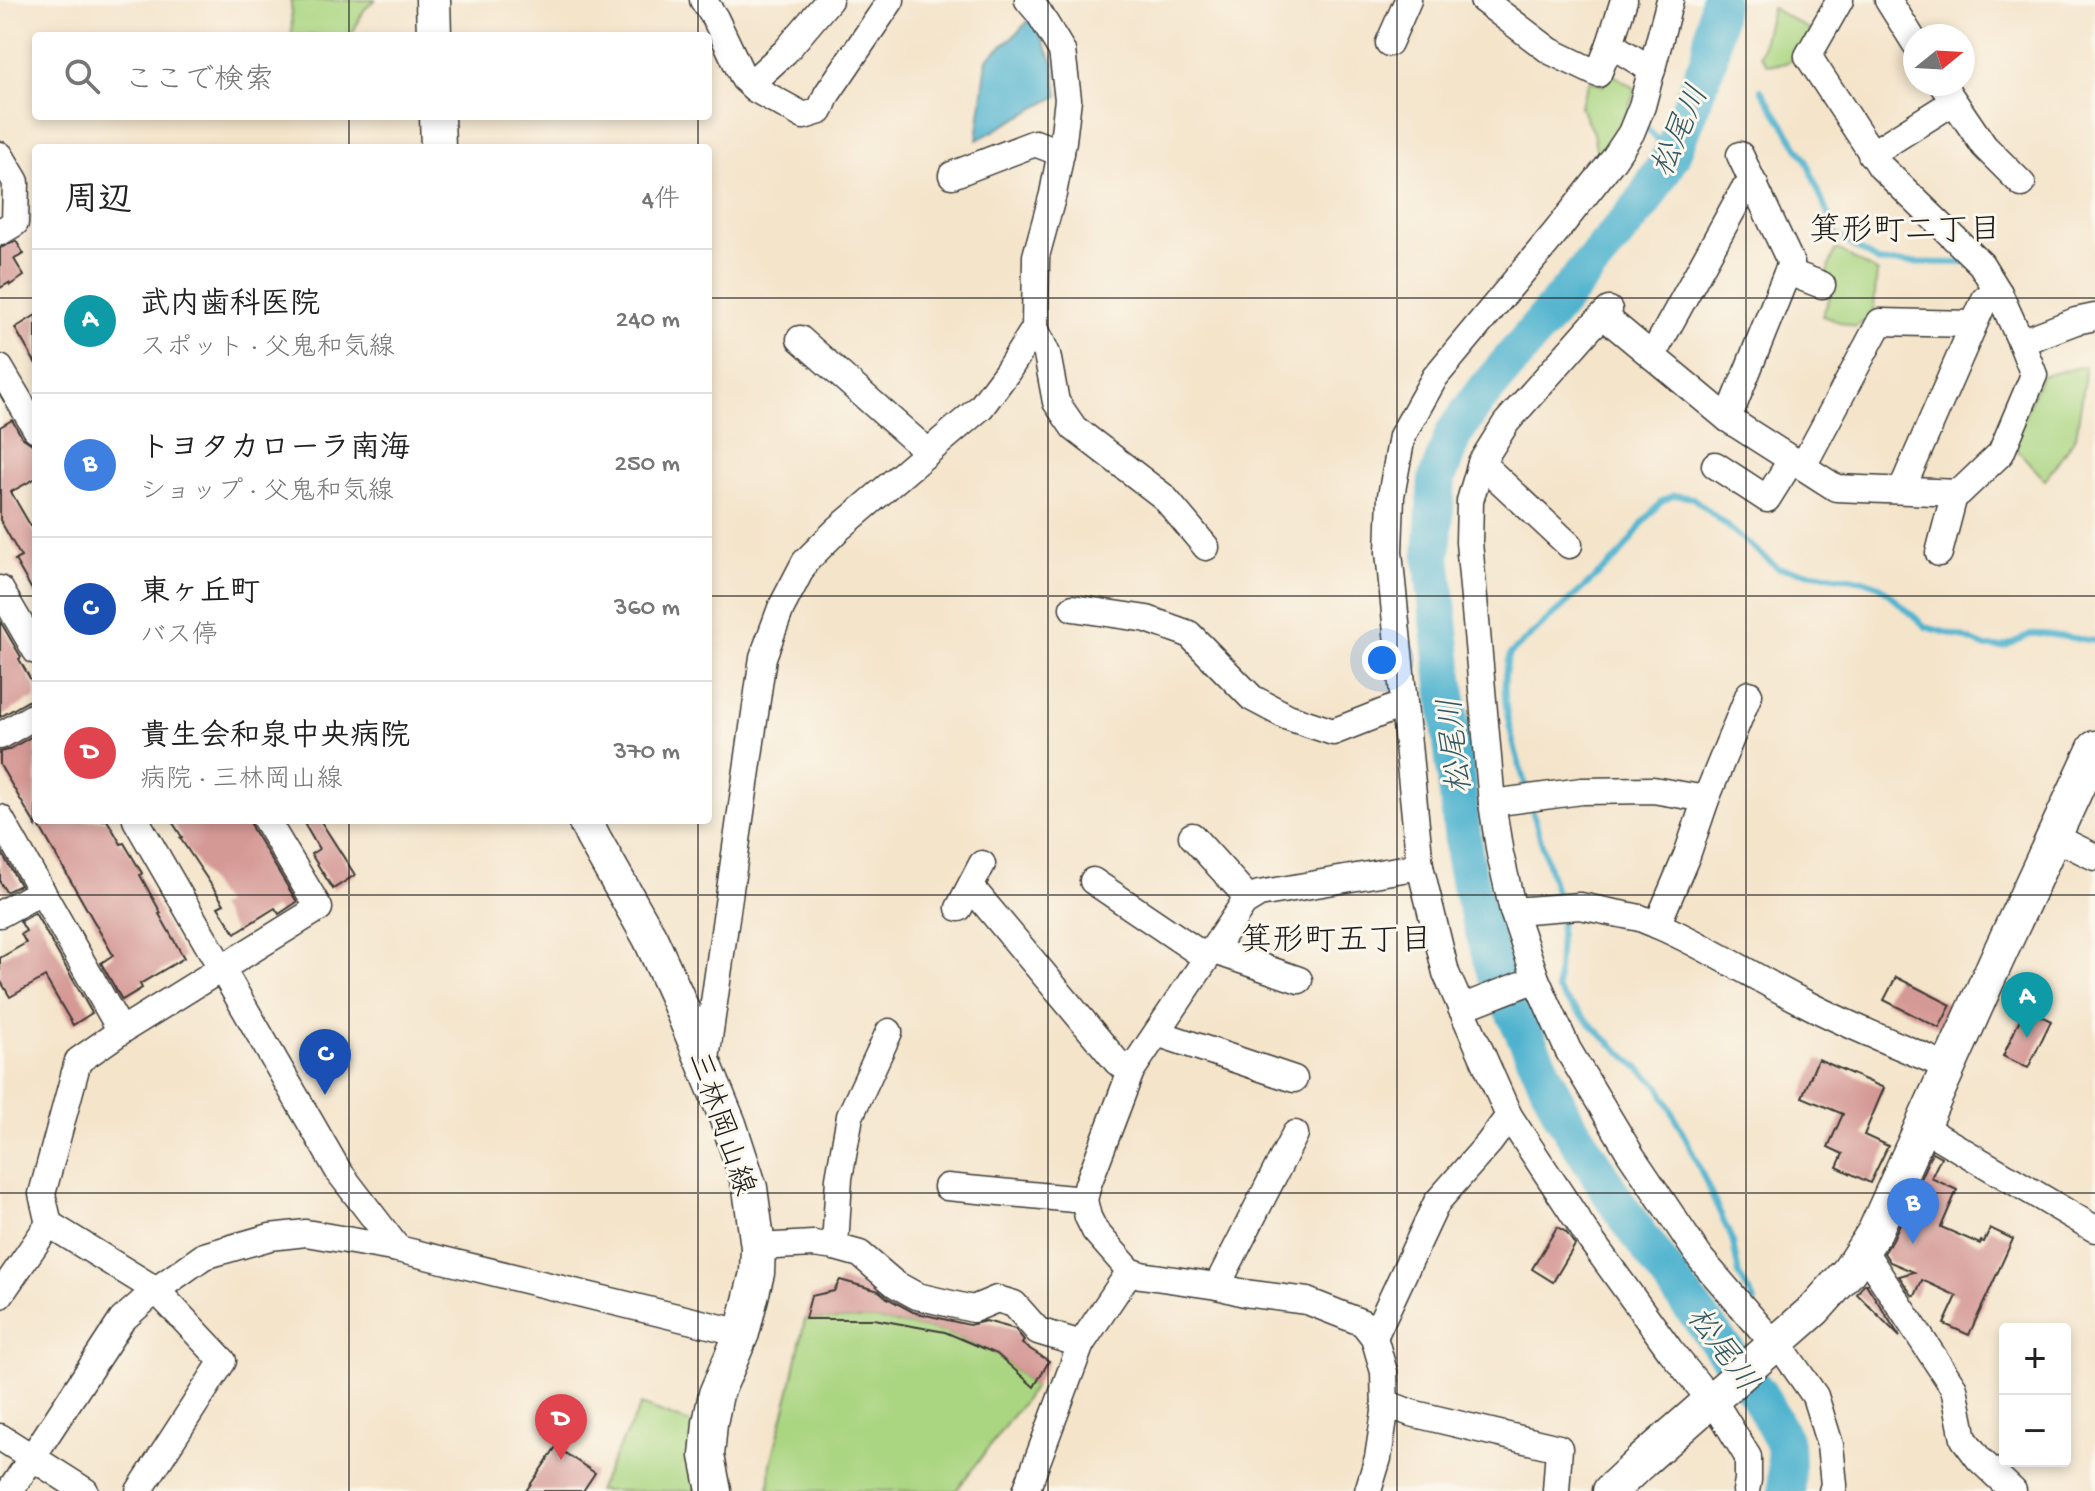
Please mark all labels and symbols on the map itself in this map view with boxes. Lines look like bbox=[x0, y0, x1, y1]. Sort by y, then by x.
north arrow bbox=[1903, 24, 1975, 96]
water label: 松尾川 bbox=[1646, 80, 1719, 184]
district label: 箕形町二丁目 bbox=[1809, 212, 2001, 252]
your location bbox=[1362, 640, 1402, 680]
water label: 松尾川 bbox=[1434, 696, 1482, 795]
district label: 箕形町五丁目 bbox=[1240, 922, 1432, 962]
pin: A bbox=[2001, 972, 2053, 1038]
pin: C bbox=[299, 1029, 351, 1095]
street label: 三林岡山線 bbox=[678, 1047, 762, 1201]
pin: B bbox=[1887, 1178, 1939, 1244]
water label: 松尾川 bbox=[1676, 1301, 1764, 1401]
pin: D bbox=[535, 1394, 587, 1460]

